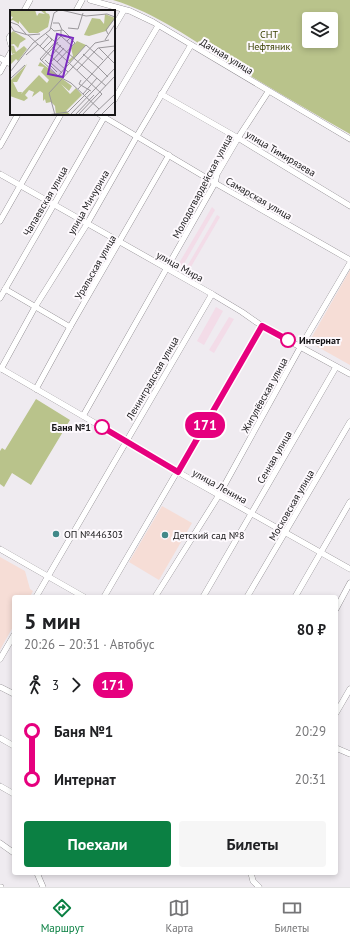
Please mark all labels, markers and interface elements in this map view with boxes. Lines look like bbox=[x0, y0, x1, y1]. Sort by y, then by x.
inset map bbox=[10, 10, 115, 115]
map controls bbox=[302, 12, 338, 48]
button: layers bbox=[302, 12, 338, 48]
park label: СНТ Нефтяник bbox=[248, 28, 291, 53]
street label: Дачная улица bbox=[198, 35, 256, 77]
street label: улица Тимирязева bbox=[243, 127, 318, 179]
street label: Молодогвардейская улица bbox=[169, 132, 236, 241]
street label: Чапаевская улица bbox=[20, 164, 71, 238]
street label: улица Мичурина bbox=[65, 168, 112, 237]
street label: Самарская улица bbox=[223, 174, 294, 223]
street label: Уральская улица bbox=[72, 233, 119, 302]
street label: улица Мира bbox=[154, 248, 206, 285]
marker: Интернат bbox=[280, 332, 296, 348]
street label: Ленинградская улица bbox=[123, 334, 182, 423]
place label: Интернат bbox=[299, 334, 341, 347]
street label: Жигулёвская улица bbox=[238, 355, 290, 436]
line badge: 171 bbox=[182, 412, 228, 438]
text: 171 bbox=[193, 416, 217, 434]
marker: Баня №1 bbox=[94, 419, 110, 435]
place label: Баня №1 bbox=[51, 421, 91, 434]
street label: Сенная улица bbox=[254, 428, 295, 486]
street label: улица Ленина bbox=[190, 466, 249, 507]
street label: Московская улица bbox=[266, 467, 317, 543]
place label: ОП №446303 bbox=[64, 528, 123, 541]
marker: ОП №446303 bbox=[51, 529, 61, 539]
place label: Детский сад №8 bbox=[173, 529, 244, 542]
marker: Детский сад №8 bbox=[160, 530, 170, 540]
text: 5 мин bbox=[24, 607, 81, 635]
text: 80 ₽ bbox=[297, 620, 326, 639]
text: 20:26 – 20:31 · Автобус bbox=[24, 636, 155, 653]
icon: walk bbox=[24, 674, 46, 696]
icon: forward bbox=[65, 674, 87, 696]
text: 171 bbox=[101, 676, 125, 694]
text: 3 bbox=[52, 677, 59, 694]
text: Баня №1 bbox=[54, 722, 113, 741]
text: 20:29 bbox=[295, 723, 326, 740]
text: Интернат bbox=[54, 770, 116, 789]
text: 20:31 bbox=[295, 771, 326, 788]
button: Поехали bbox=[24, 821, 171, 867]
button: Билеты bbox=[179, 821, 326, 867]
tab: Маршрут bbox=[41, 897, 84, 935]
tab: Карта bbox=[165, 897, 193, 935]
tab: Билеты bbox=[275, 897, 309, 935]

